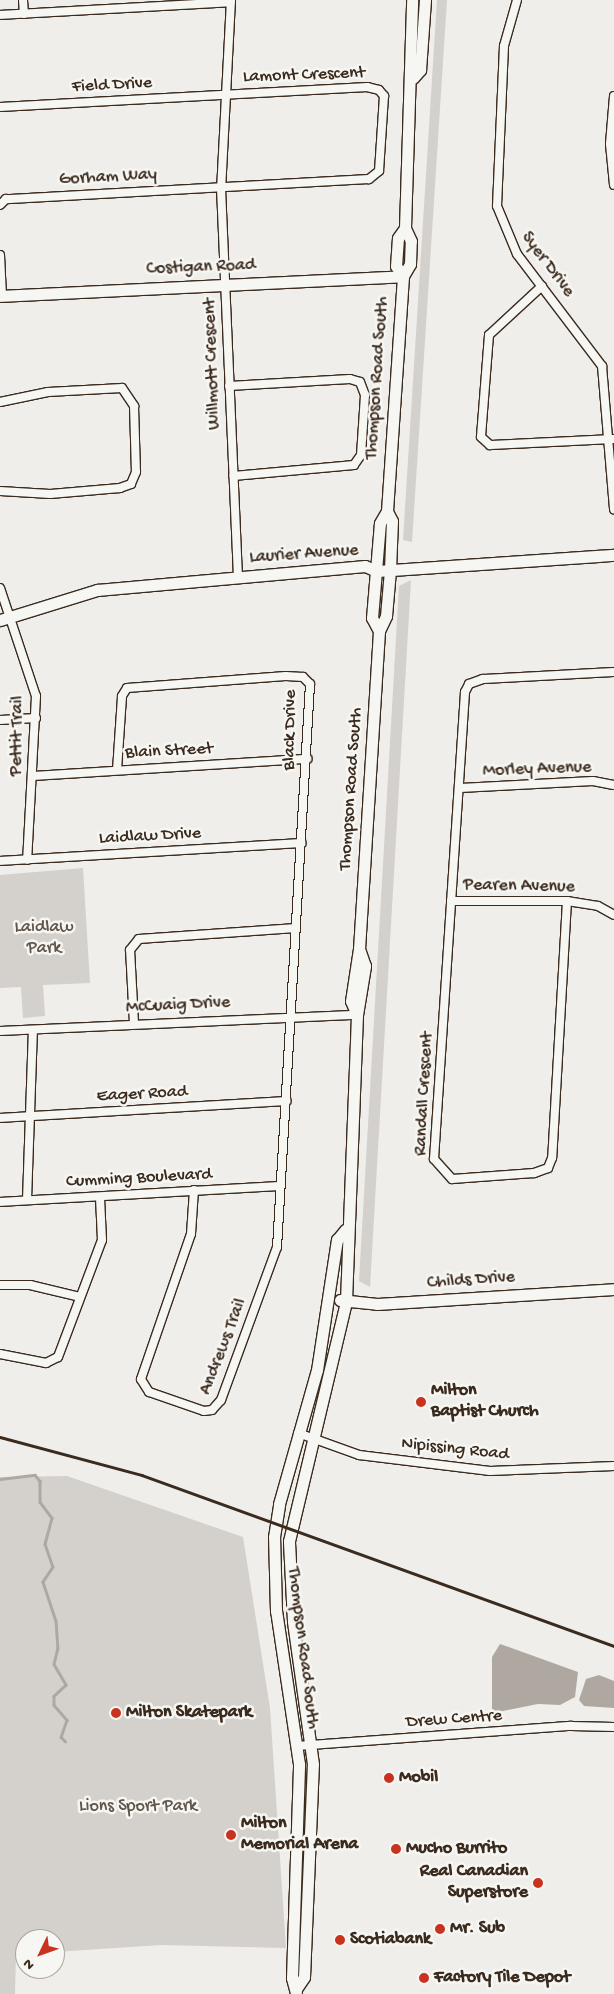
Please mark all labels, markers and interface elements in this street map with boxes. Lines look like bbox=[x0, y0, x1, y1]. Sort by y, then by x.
street label: Lamont Crescent bbox=[243, 63, 365, 89]
street label: Field Drive bbox=[71, 73, 153, 99]
street label: Gorham Way bbox=[59, 165, 157, 191]
street label: Syer Drive bbox=[515, 228, 579, 302]
street label: Costigan Road bbox=[146, 255, 256, 281]
street label: Thompson Road South bbox=[362, 296, 394, 460]
street label: Willmott Crescent bbox=[200, 298, 226, 430]
street label: Laurier Avenue bbox=[249, 540, 359, 570]
street label: Black Drive bbox=[279, 689, 303, 771]
street label: Pettit Trail bbox=[6, 696, 30, 776]
street label: Thompson Road South bbox=[336, 707, 368, 871]
street label: Blain Street bbox=[125, 739, 213, 765]
street label: Morley Avenue bbox=[482, 757, 592, 783]
street label: Laidlaw Drive bbox=[98, 824, 202, 850]
street label: Pearen Avenue bbox=[463, 875, 575, 899]
park label: Laidlaw Park bbox=[15, 918, 73, 961]
street label: McCuaig Drive bbox=[125, 992, 231, 1020]
street label: Randall Crescent bbox=[411, 1031, 439, 1157]
street label: Eager Road bbox=[96, 1082, 188, 1108]
street label: Cumming Boulevard bbox=[66, 1164, 212, 1194]
street label: Childs Drive bbox=[426, 1267, 516, 1295]
street label: Andrews Trail bbox=[196, 1296, 252, 1398]
place label: Milton Baptist Church bbox=[431, 1381, 539, 1424]
marker: Milton Baptist Church bbox=[415, 1396, 427, 1408]
street label: Nipissing Road bbox=[400, 1434, 510, 1466]
street label: Thompson Road South bbox=[281, 1566, 323, 1730]
place label: Milton Skatepark bbox=[126, 1702, 252, 1724]
street label: Drew Centre bbox=[405, 1706, 503, 1734]
marker: Milton Skatepark bbox=[110, 1707, 122, 1719]
place label: Mobil bbox=[399, 1767, 438, 1789]
marker: Mobil bbox=[383, 1772, 395, 1784]
park label: Lions Sport Park bbox=[79, 1796, 197, 1818]
place label: Milton Memorial Arena bbox=[241, 1814, 358, 1856]
marker: Milton Memorial Arena bbox=[225, 1829, 237, 1841]
place label: Mucho Burrito bbox=[406, 1838, 507, 1860]
marker: Mucho Burrito bbox=[390, 1843, 402, 1855]
place label: Real Canadian Superstore bbox=[420, 1862, 528, 1905]
marker: Real Canadian Superstore bbox=[532, 1877, 544, 1889]
place label: Mr. Sub bbox=[450, 1918, 505, 1940]
marker: Mr. Sub bbox=[434, 1923, 446, 1935]
north arrow bbox=[15, 1929, 65, 1979]
place label: Scotiabank bbox=[350, 1929, 431, 1951]
marker: Scotiabank bbox=[334, 1934, 346, 1946]
text: N bbox=[20, 1955, 39, 1973]
place label: Factory Tile Depot bbox=[434, 1967, 570, 1989]
marker: Factory Tile Depot bbox=[418, 1972, 430, 1984]

